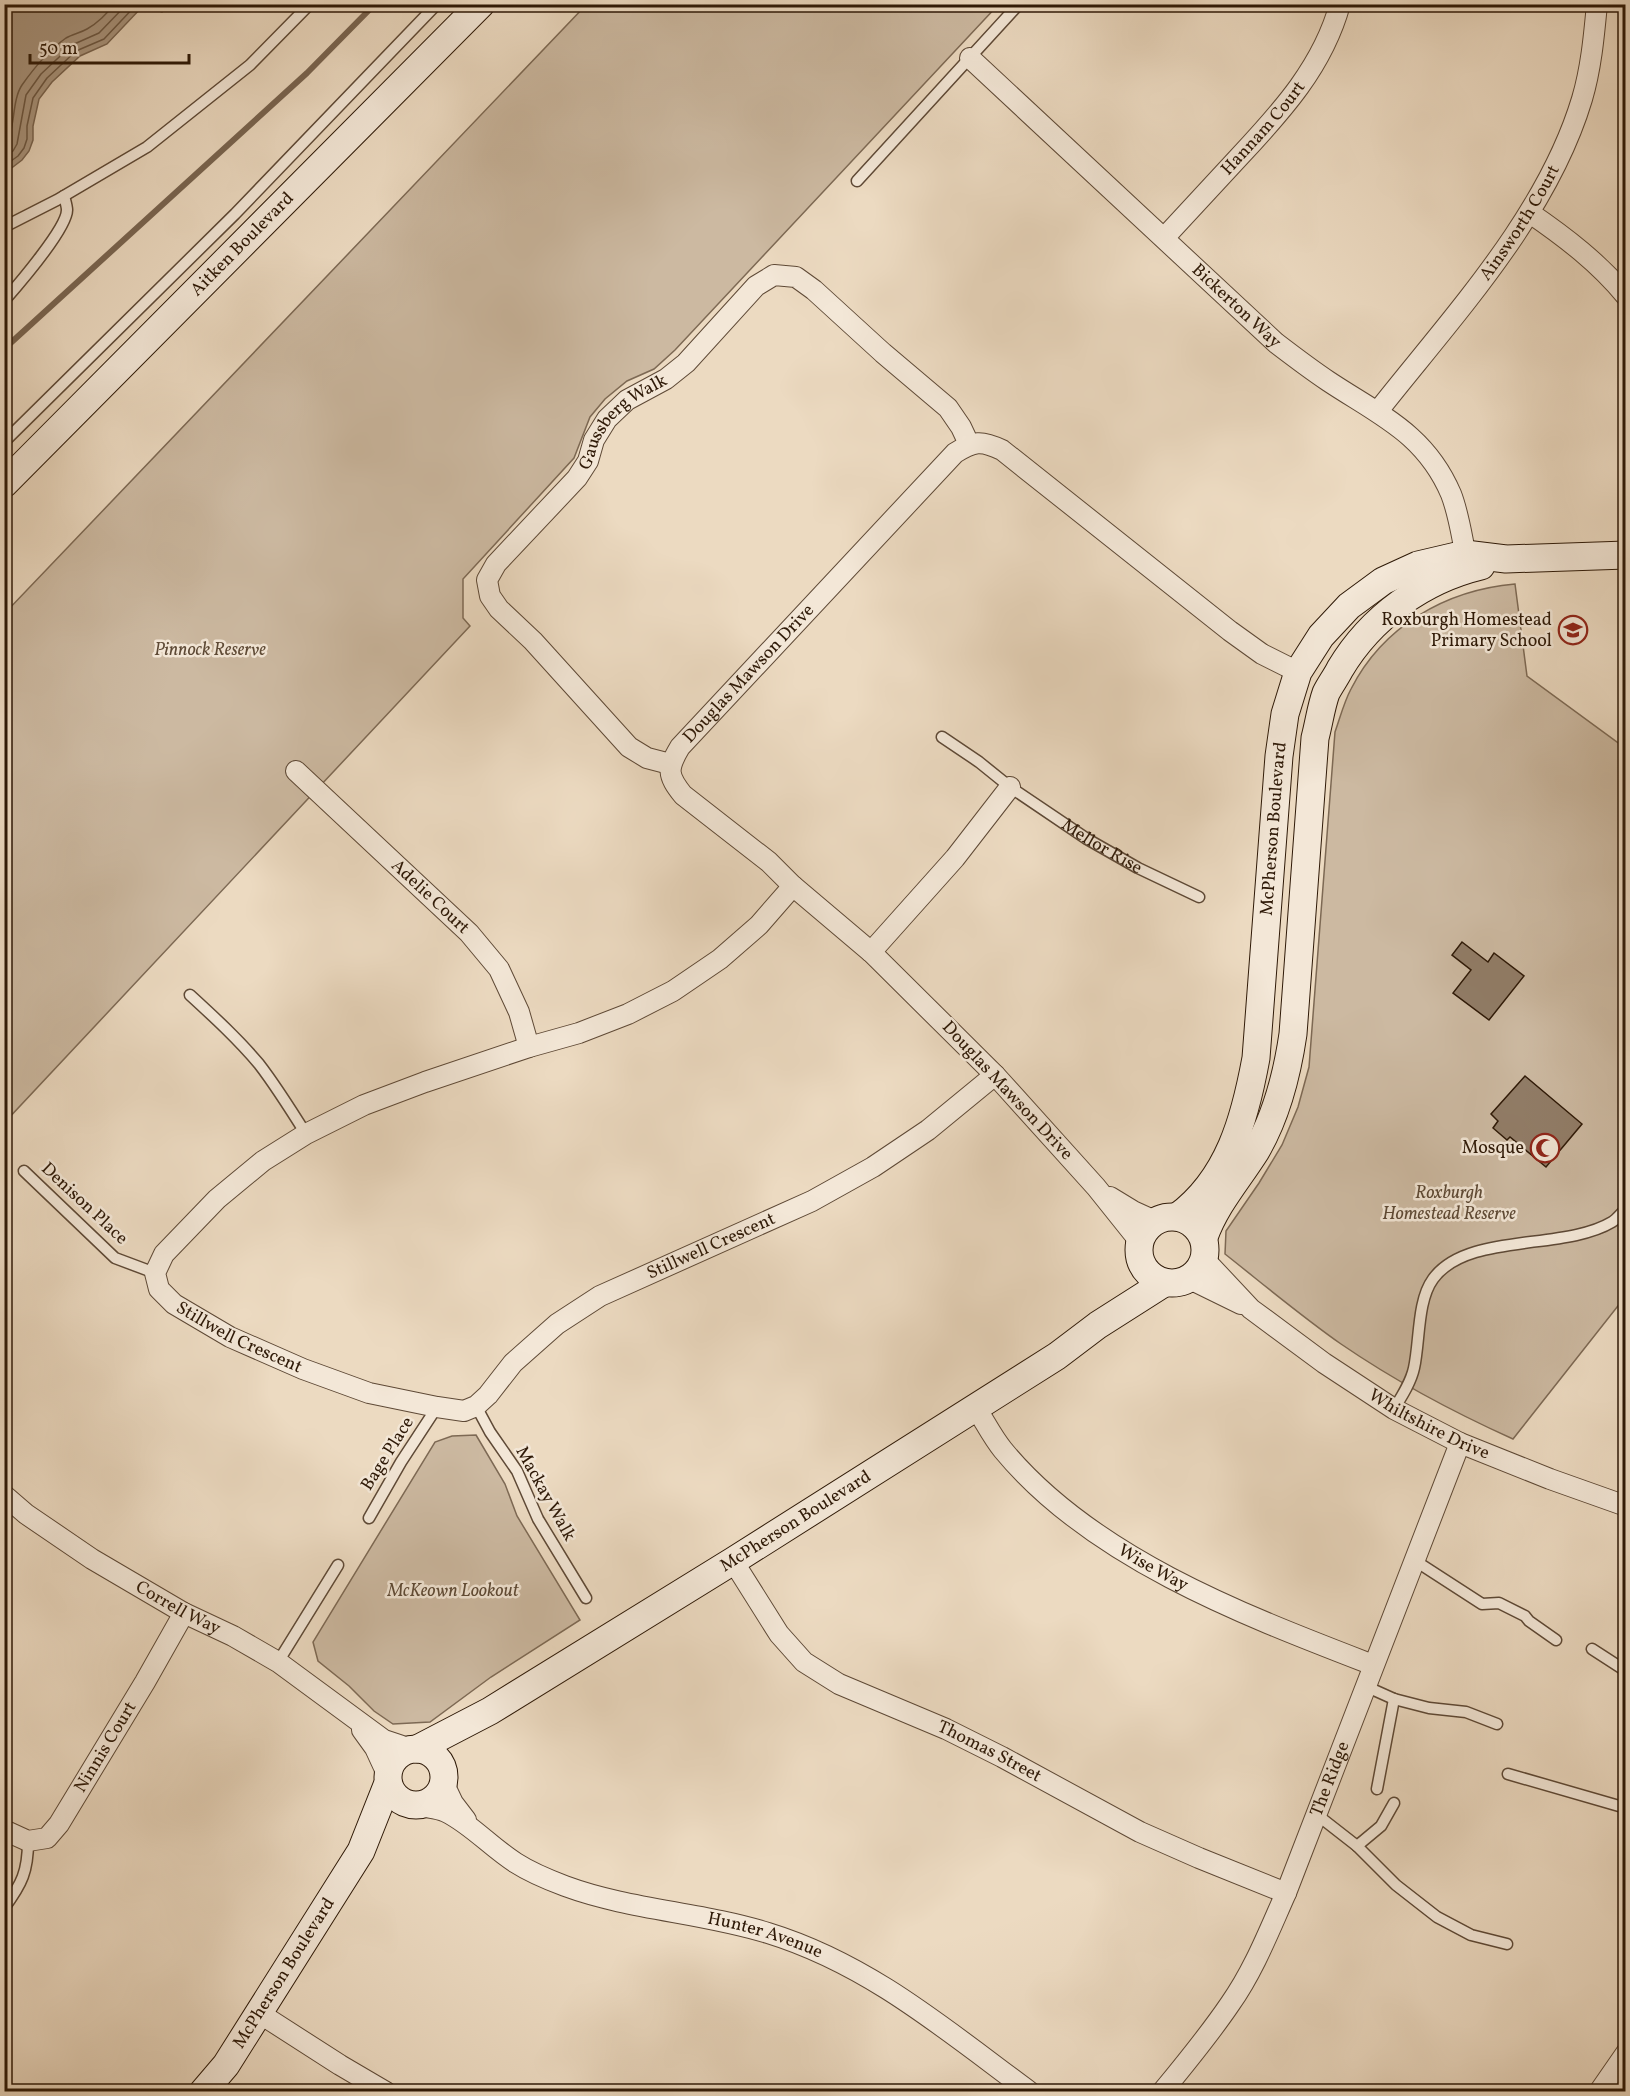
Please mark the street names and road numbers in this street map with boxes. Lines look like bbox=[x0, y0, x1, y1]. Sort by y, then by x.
street label: Hannam Court bbox=[1215, 76, 1312, 181]
street label: Ainsworth Court bbox=[1474, 161, 1566, 286]
street label: Aitken Boulevard bbox=[185, 187, 300, 302]
street label: Bickerton Way bbox=[1186, 258, 1287, 354]
street label: Gaussberg Walk bbox=[573, 368, 672, 475]
street label: Douglas Mawson Drive bbox=[677, 598, 820, 749]
street label: McPherson Boulevard bbox=[1254, 740, 1293, 917]
street label: Mellor Rise bbox=[1056, 813, 1147, 880]
street label: Adelie Court bbox=[386, 854, 475, 940]
street label: Douglas Mawson Drive bbox=[936, 1016, 1078, 1166]
street label: Denison Place bbox=[35, 1157, 133, 1251]
street label: Stillwell Crescent bbox=[643, 1207, 779, 1286]
street label: Stillwell Crescent bbox=[171, 1295, 306, 1380]
street label: Whiltshire Drive bbox=[1363, 1383, 1493, 1466]
street label: Bage Place bbox=[355, 1412, 421, 1496]
street label: Mackay Walk bbox=[509, 1442, 581, 1546]
street label: McPherson Boulevard bbox=[715, 1464, 876, 1578]
street label: Wise Way bbox=[1113, 1538, 1193, 1598]
street label: Correll Way bbox=[131, 1575, 225, 1641]
street label: Ninnis Court bbox=[68, 1697, 143, 1797]
street label: Thomas Street bbox=[934, 1714, 1046, 1789]
street label: The Ridge bbox=[1304, 1738, 1356, 1820]
street label: McPherson Boulevard bbox=[227, 1893, 341, 2054]
street label: Hunter Avenue bbox=[705, 1906, 827, 1965]

